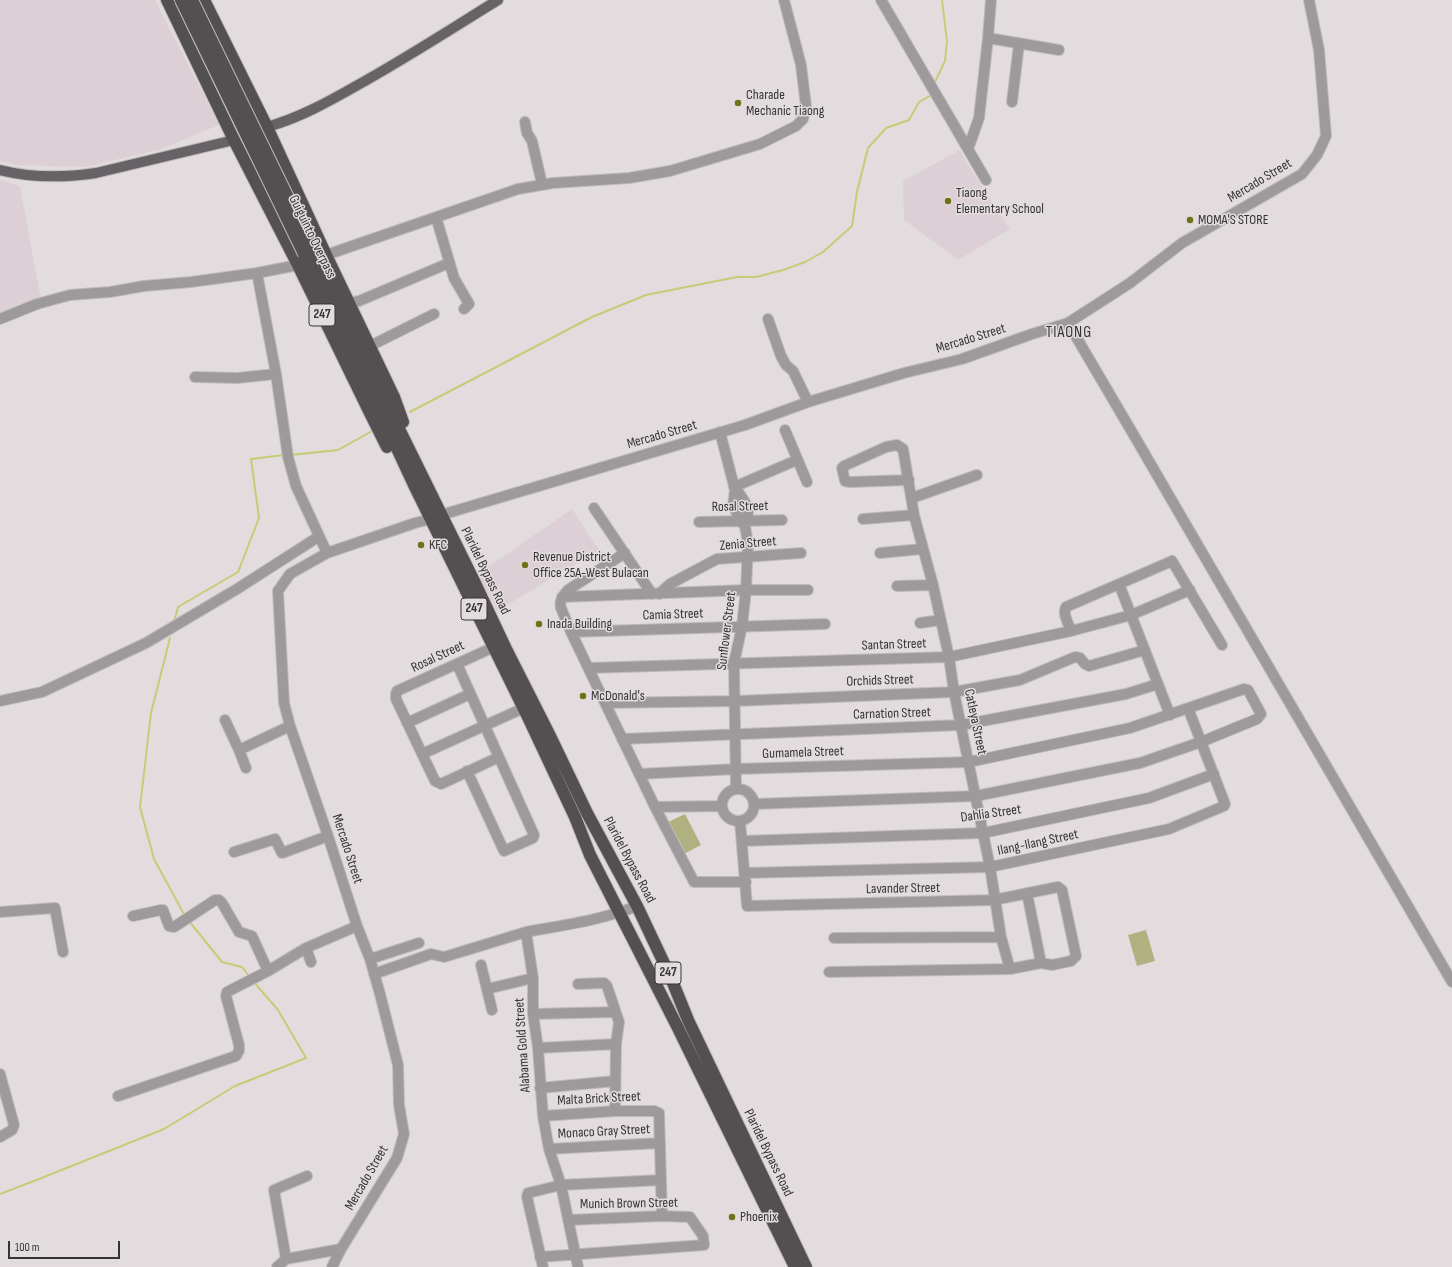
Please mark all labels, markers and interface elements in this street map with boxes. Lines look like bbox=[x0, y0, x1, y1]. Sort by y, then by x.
place label: Charade Mechanic Tiaong bbox=[746, 87, 824, 120]
marker: Charade Mechanic Tiaong bbox=[733, 98, 743, 108]
street label: Mercado Street bbox=[1225, 155, 1295, 207]
place label: Tiaong Elementary School bbox=[956, 185, 1044, 218]
street label: Guiguinto Overpass bbox=[285, 193, 339, 281]
marker: Tiaong Elementary School bbox=[943, 196, 953, 206]
place label: MOMA'S STORE bbox=[1198, 212, 1268, 228]
marker: MOMA'S STORE bbox=[1185, 215, 1195, 225]
road number: 247 bbox=[309, 304, 335, 326]
street label: Mercado Street bbox=[934, 320, 1008, 358]
district label: TIAONG bbox=[1046, 323, 1092, 343]
street label: Mercado Street bbox=[625, 417, 699, 453]
street label: Rosal Street bbox=[711, 498, 769, 516]
street label: Plaridel Bypass Road bbox=[457, 525, 513, 617]
street label: Zenia Street bbox=[719, 533, 777, 555]
place label: KFC bbox=[429, 537, 447, 553]
marker: KFC bbox=[416, 540, 426, 550]
place label: Revenue District Office 25A-West Bulacan bbox=[533, 549, 649, 582]
marker: Revenue District Office 25A-West Bulacan bbox=[520, 560, 530, 570]
street label: Sunflower Street bbox=[714, 591, 740, 671]
road number: 247 bbox=[461, 598, 487, 620]
street label: Camia Street bbox=[642, 606, 704, 624]
place label: Inada Building bbox=[547, 616, 612, 632]
marker: Inada Building bbox=[534, 619, 544, 629]
street label: Santan Street bbox=[861, 635, 927, 655]
street label: Rosal Street bbox=[409, 637, 467, 677]
street label: Orchids Street bbox=[846, 671, 914, 691]
place label: McDonald's bbox=[591, 688, 645, 704]
street label: Catleya Street bbox=[960, 688, 990, 756]
marker: McDonald's bbox=[578, 691, 588, 701]
street label: Carnation Street bbox=[853, 704, 931, 724]
street label: Gumamela Street bbox=[762, 743, 844, 763]
street label: Dahlia Street bbox=[960, 801, 1022, 827]
street label: Mercado Street bbox=[328, 812, 366, 886]
street label: Plaridel Bypass Road bbox=[599, 814, 659, 906]
street label: Ilang-Ilang Street bbox=[996, 826, 1080, 860]
street label: Lavander Street bbox=[866, 880, 940, 898]
road number: 247 bbox=[655, 962, 681, 984]
street label: Alabama Gold Street bbox=[511, 997, 535, 1093]
street label: Malta Brick Street bbox=[557, 1088, 641, 1110]
street label: Plaridel Bypass Road bbox=[740, 1107, 796, 1199]
street label: Monaco Gray Street bbox=[557, 1121, 651, 1143]
street label: Mercado Street bbox=[342, 1143, 392, 1213]
street label: Munich Brown Street bbox=[580, 1195, 678, 1213]
place label: Phoenix bbox=[740, 1209, 777, 1225]
marker: Phoenix bbox=[727, 1212, 737, 1222]
scale bar bbox=[10, 1233, 122, 1259]
text: 100 m bbox=[15, 1240, 40, 1255]

